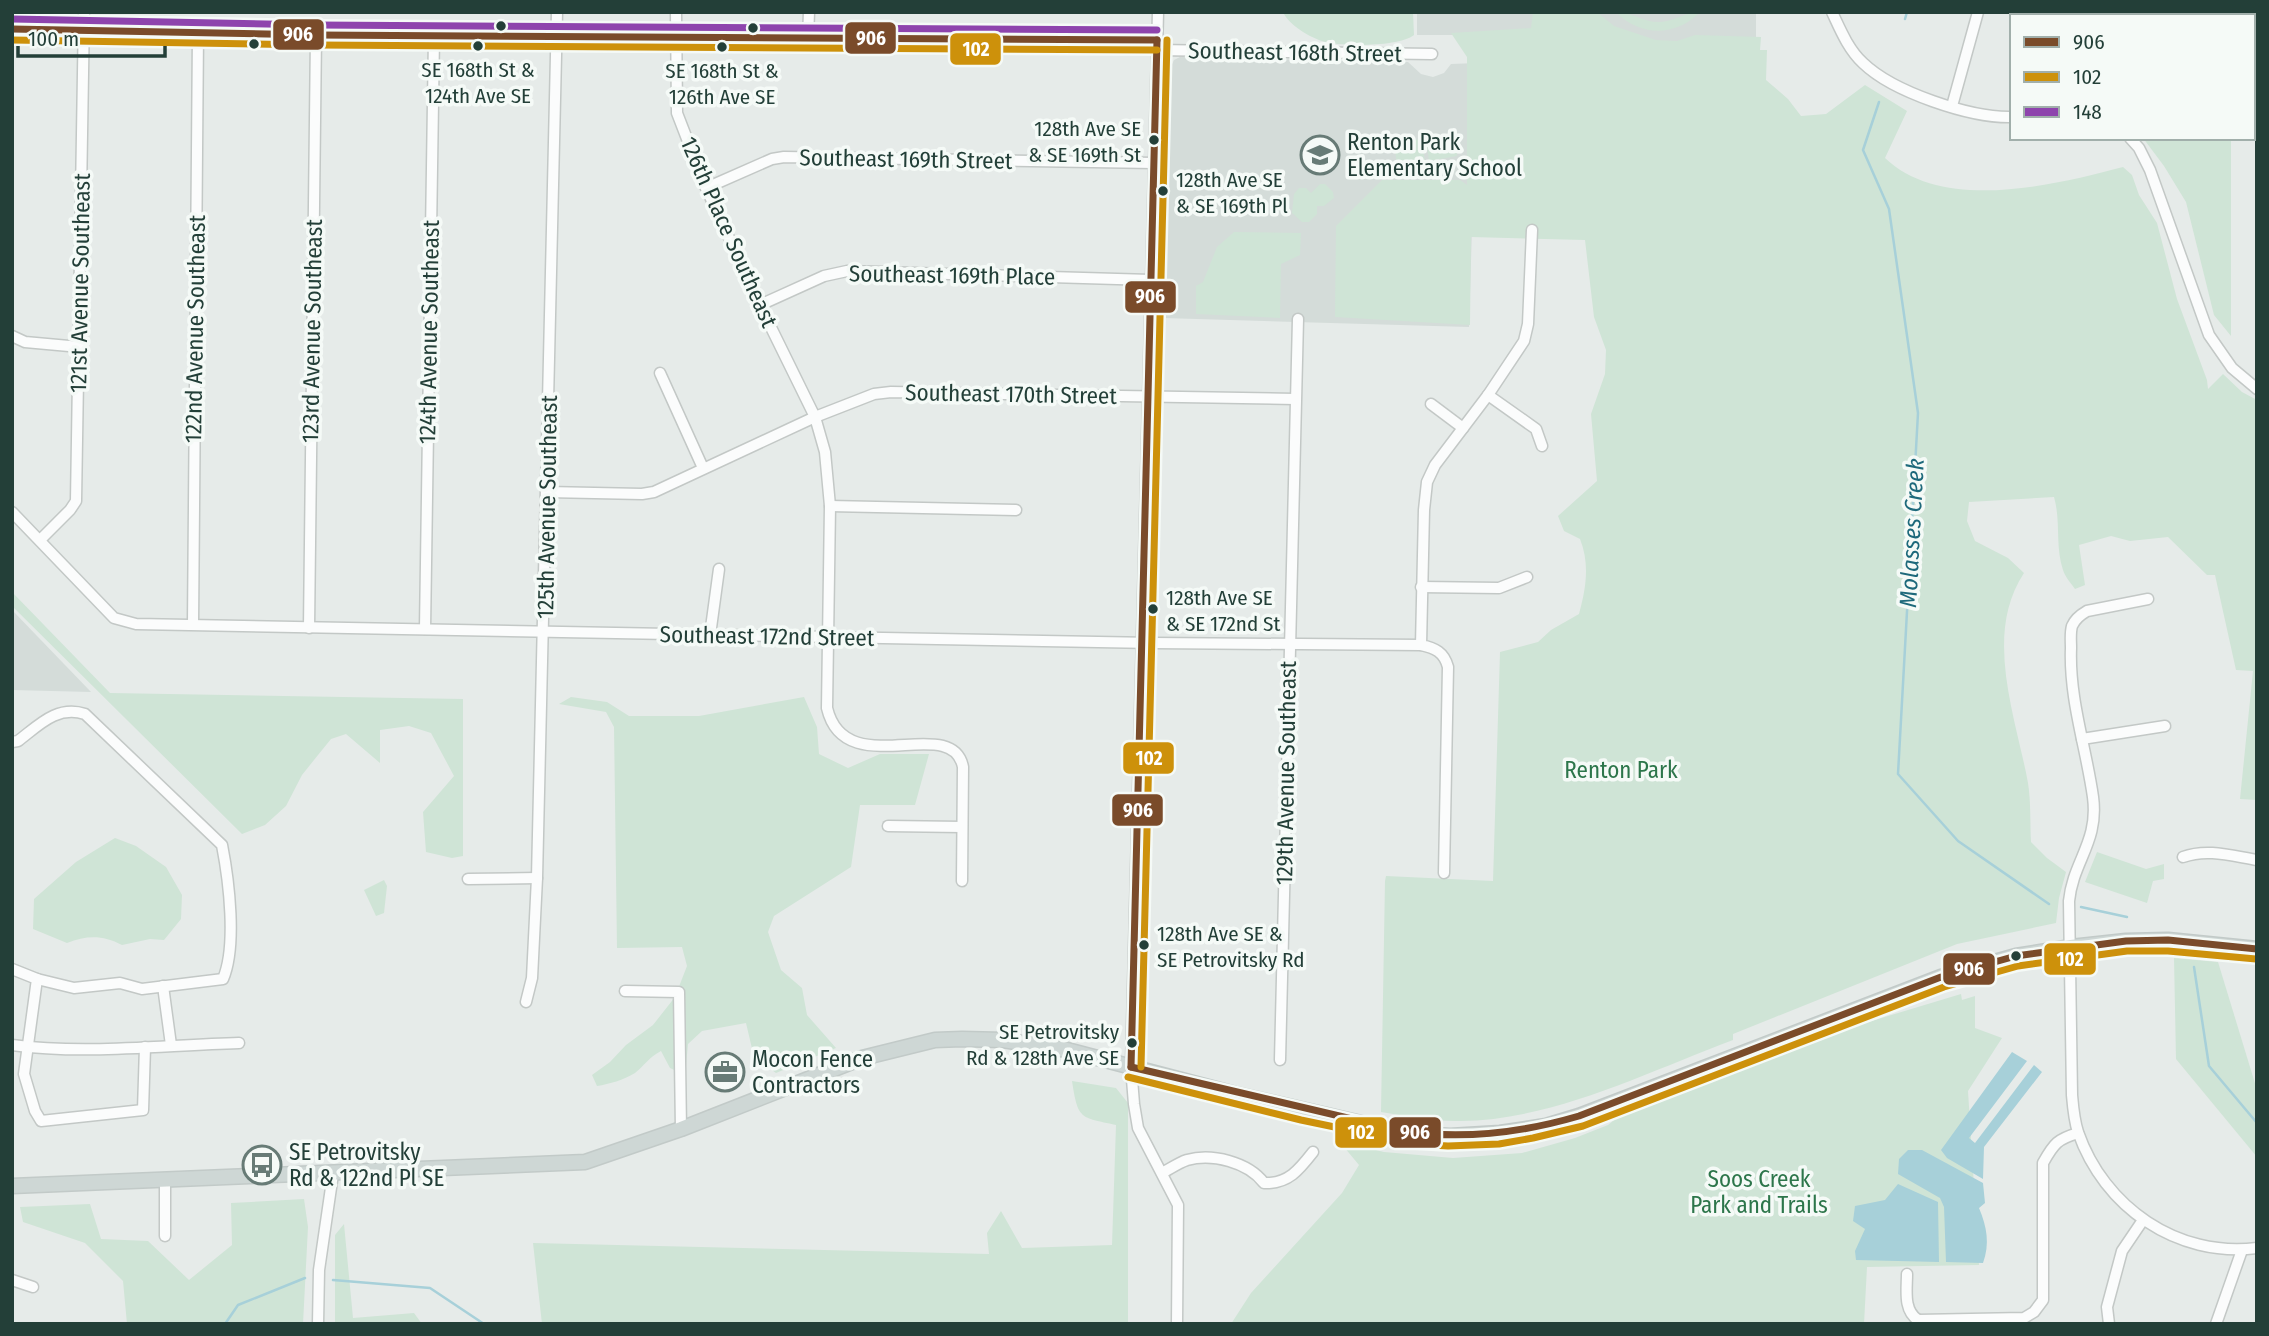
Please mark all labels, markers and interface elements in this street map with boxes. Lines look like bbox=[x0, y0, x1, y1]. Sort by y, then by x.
scale bar bbox=[18, 14, 164, 58]
legend bbox=[2010, 14, 2255, 140]
line badge: 906 bbox=[272, 18, 325, 51]
unlabelled marker bbox=[494, 19, 508, 33]
unlabelled marker bbox=[746, 21, 760, 35]
line badge: 906 bbox=[844, 21, 897, 55]
text: 906 bbox=[283, 23, 313, 46]
text: 100 m bbox=[28, 26, 79, 52]
text: 906 bbox=[856, 27, 886, 50]
text: 906 bbox=[2073, 29, 2105, 55]
line badge: 102 bbox=[949, 32, 1002, 66]
street label: Southeast 168th Street bbox=[1188, 36, 1403, 68]
unlabelled marker bbox=[247, 37, 261, 51]
text: 102 bbox=[962, 38, 990, 61]
marker: SE 168th St & 124th Ave SE bbox=[471, 39, 485, 53]
marker: SE 168th St & 126th Ave SE bbox=[715, 40, 729, 54]
place label: SE 168th St & 124th Ave SE bbox=[421, 57, 535, 109]
place label: SE 168th St & 126th Ave SE bbox=[665, 58, 779, 110]
text: 102 bbox=[2073, 64, 2101, 90]
text: 148 bbox=[2073, 99, 2102, 125]
place label: 128th Ave SE & SE 169th St bbox=[1028, 116, 1141, 168]
place label: Renton Park Elementary School bbox=[1347, 128, 1522, 182]
street label: 126th Place Southeast bbox=[674, 132, 784, 332]
marker: 128th Ave SE & SE 169th St bbox=[1147, 133, 1161, 147]
school or university icon: Renton Park Elementary School bbox=[1299, 134, 1341, 176]
street label: Southeast 169th Street bbox=[799, 143, 1013, 175]
place label: 128th Ave SE & SE 169th Pl bbox=[1176, 167, 1288, 219]
street label: 121st Avenue Southeast bbox=[64, 172, 96, 393]
marker: 128th Ave SE & SE 169th Pl bbox=[1156, 184, 1170, 198]
street label: 122nd Avenue Southeast bbox=[179, 214, 211, 443]
street label: 123rd Avenue Southeast bbox=[296, 218, 328, 443]
street label: 124th Avenue Southeast bbox=[413, 219, 445, 444]
street label: Southeast 169th Place bbox=[849, 259, 1055, 291]
line badge: 906 bbox=[1124, 280, 1177, 314]
text: 906 bbox=[1135, 285, 1165, 308]
street label: Southeast 170th Street bbox=[905, 378, 1118, 410]
street label: 125th Avenue Southeast bbox=[531, 394, 563, 619]
water label: Molasses Creek bbox=[1894, 458, 1930, 608]
place label: 128th Ave SE & SE 172nd St bbox=[1166, 585, 1280, 637]
marker: 128th Ave SE & SE 172nd St bbox=[1146, 602, 1160, 616]
street label: Southeast 172nd Street bbox=[659, 620, 875, 652]
street label: 129th Avenue Southeast bbox=[1270, 660, 1302, 885]
line badge: 102 bbox=[1122, 741, 1175, 775]
text: 102 bbox=[1135, 747, 1163, 770]
park label: Renton Park bbox=[1564, 756, 1678, 784]
line badge: 906 bbox=[1111, 793, 1164, 827]
text: 906 bbox=[1123, 799, 1153, 822]
place label: 128th Ave SE & SE Petrovitsky Rd bbox=[1157, 921, 1304, 973]
marker: 128th Ave SE & SE Petrovitsky Rd bbox=[1137, 938, 1151, 952]
line badge: 102 bbox=[2043, 942, 2097, 976]
text: 102 bbox=[2056, 948, 2084, 971]
unlabelled marker bbox=[2009, 949, 2023, 963]
line badge: 906 bbox=[1942, 952, 1996, 986]
text: 906 bbox=[1954, 958, 1984, 981]
place label: SE Petrovitsky Rd & 128th Ave SE bbox=[966, 1019, 1120, 1071]
marker: SE Petrovitsky Rd & 128th Ave SE bbox=[1125, 1036, 1139, 1050]
place label: Mocon Fence Contractors bbox=[752, 1045, 873, 1099]
office icon: Mocon Fence Contractors bbox=[704, 1051, 746, 1093]
line badge: 102 bbox=[1334, 1116, 1388, 1149]
line badge: 906 bbox=[1388, 1116, 1442, 1149]
text: 102 bbox=[1347, 1121, 1375, 1144]
text: 906 bbox=[1400, 1121, 1430, 1144]
place label: SE Petrovitsky Rd & 122nd Pl SE bbox=[289, 1138, 444, 1192]
bus stop icon: SE Petrovitsky Rd & 122nd Pl SE bbox=[241, 1144, 283, 1186]
park label: Soos Creek Park and Trails bbox=[1690, 1165, 1828, 1219]

